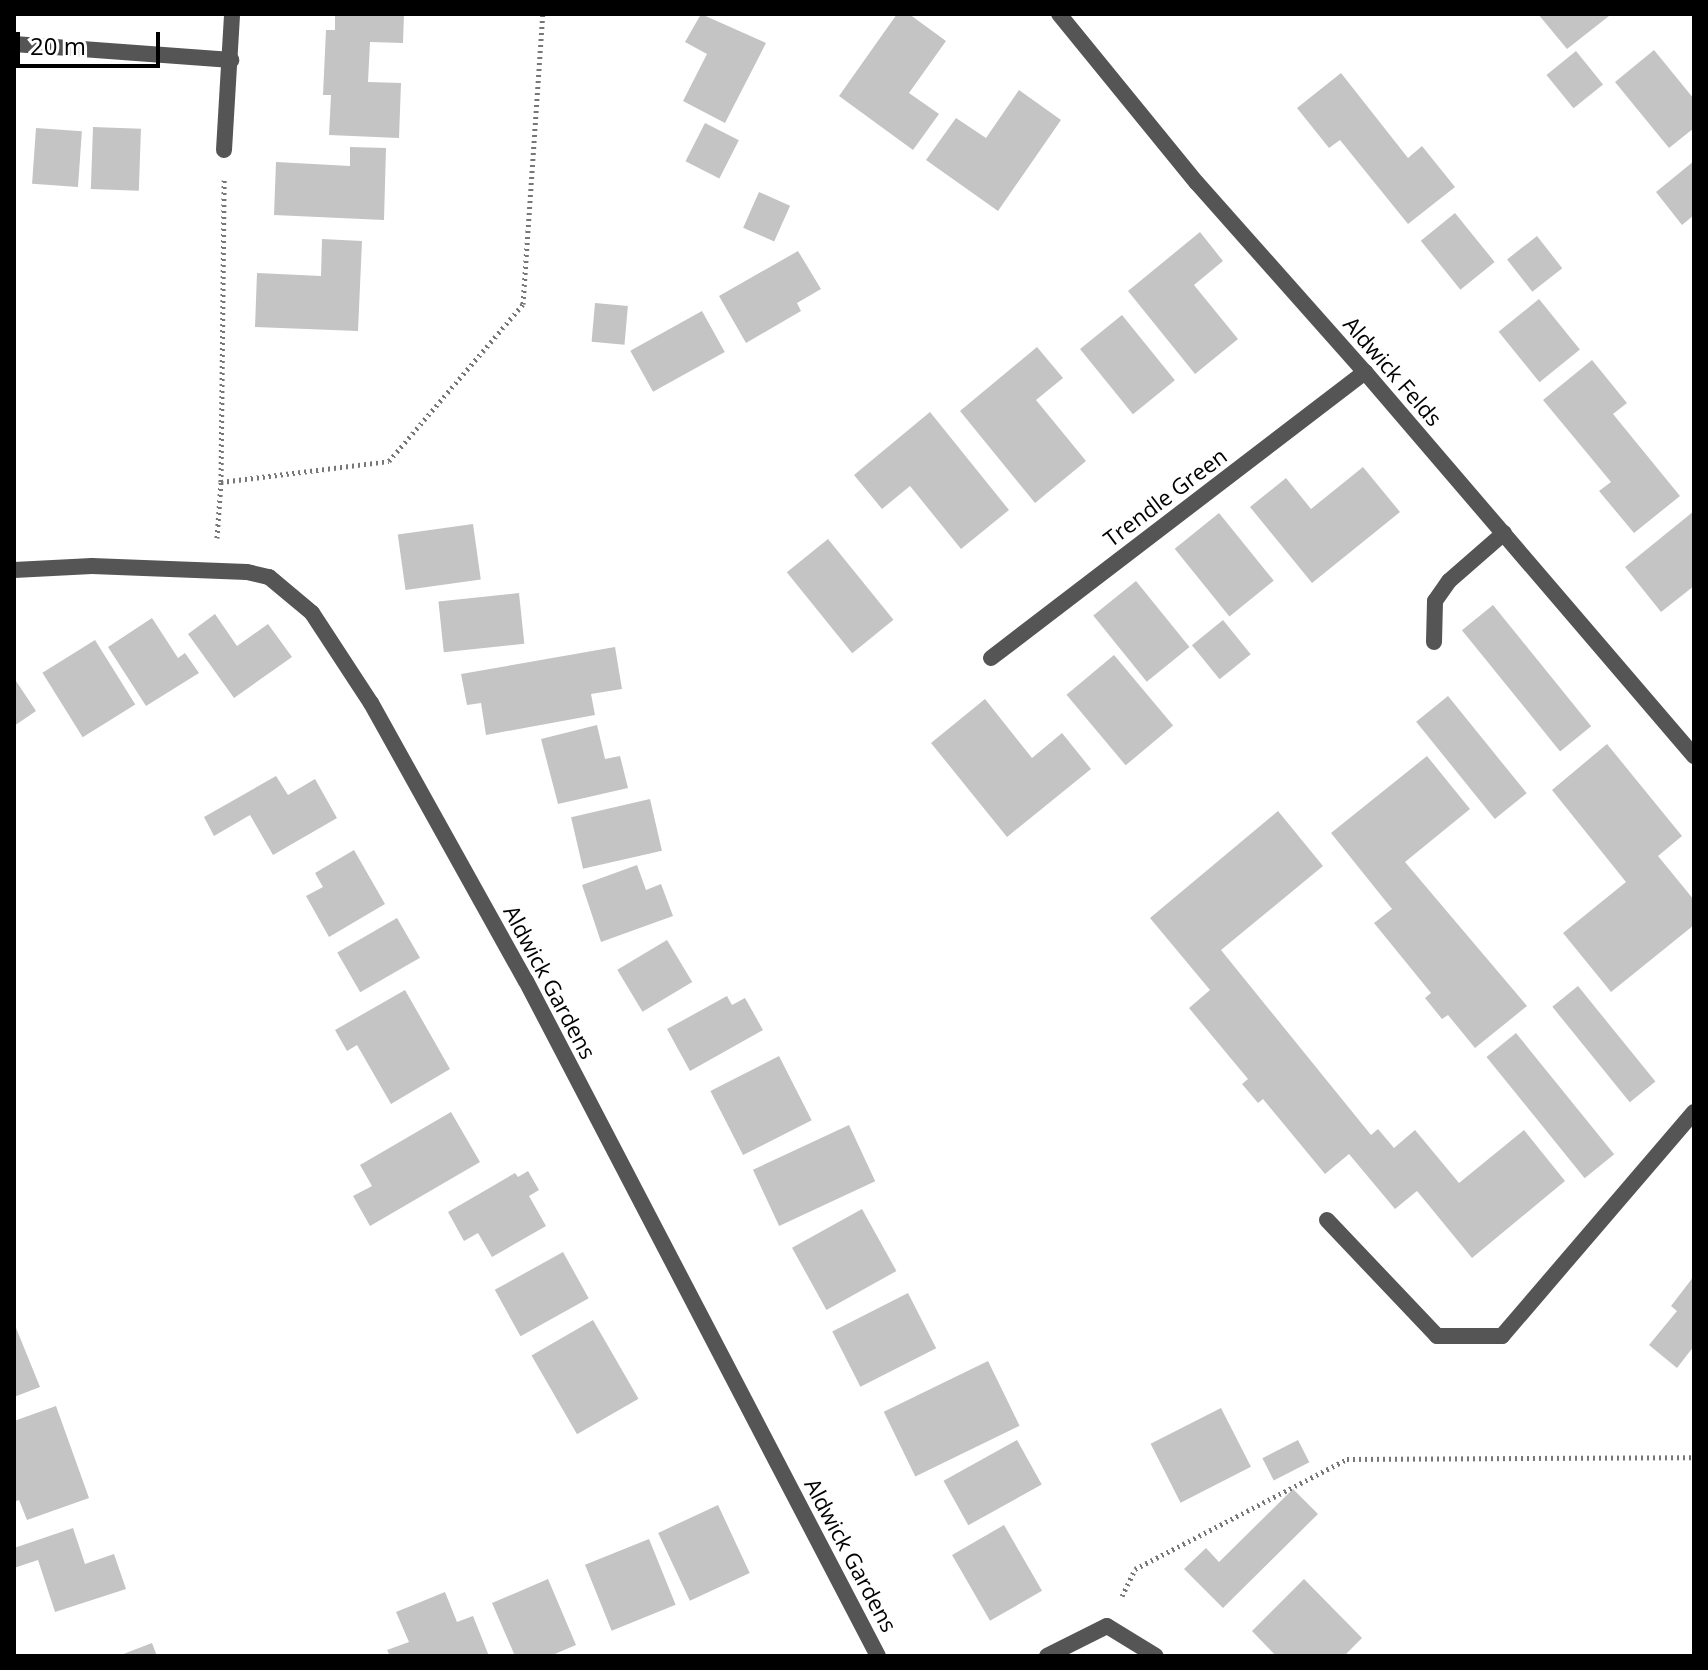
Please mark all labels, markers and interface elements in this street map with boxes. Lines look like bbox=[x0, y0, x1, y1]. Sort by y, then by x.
scale bar bbox=[20, 16, 164, 66]
text: 20 m bbox=[30, 29, 86, 62]
street label: Aldwick Felds bbox=[1338, 311, 1448, 431]
street label: Trendle Green bbox=[1098, 442, 1232, 552]
street label: Aldwick Gardens bbox=[498, 901, 602, 1063]
street label: Aldwick Gardens bbox=[799, 1474, 903, 1636]

